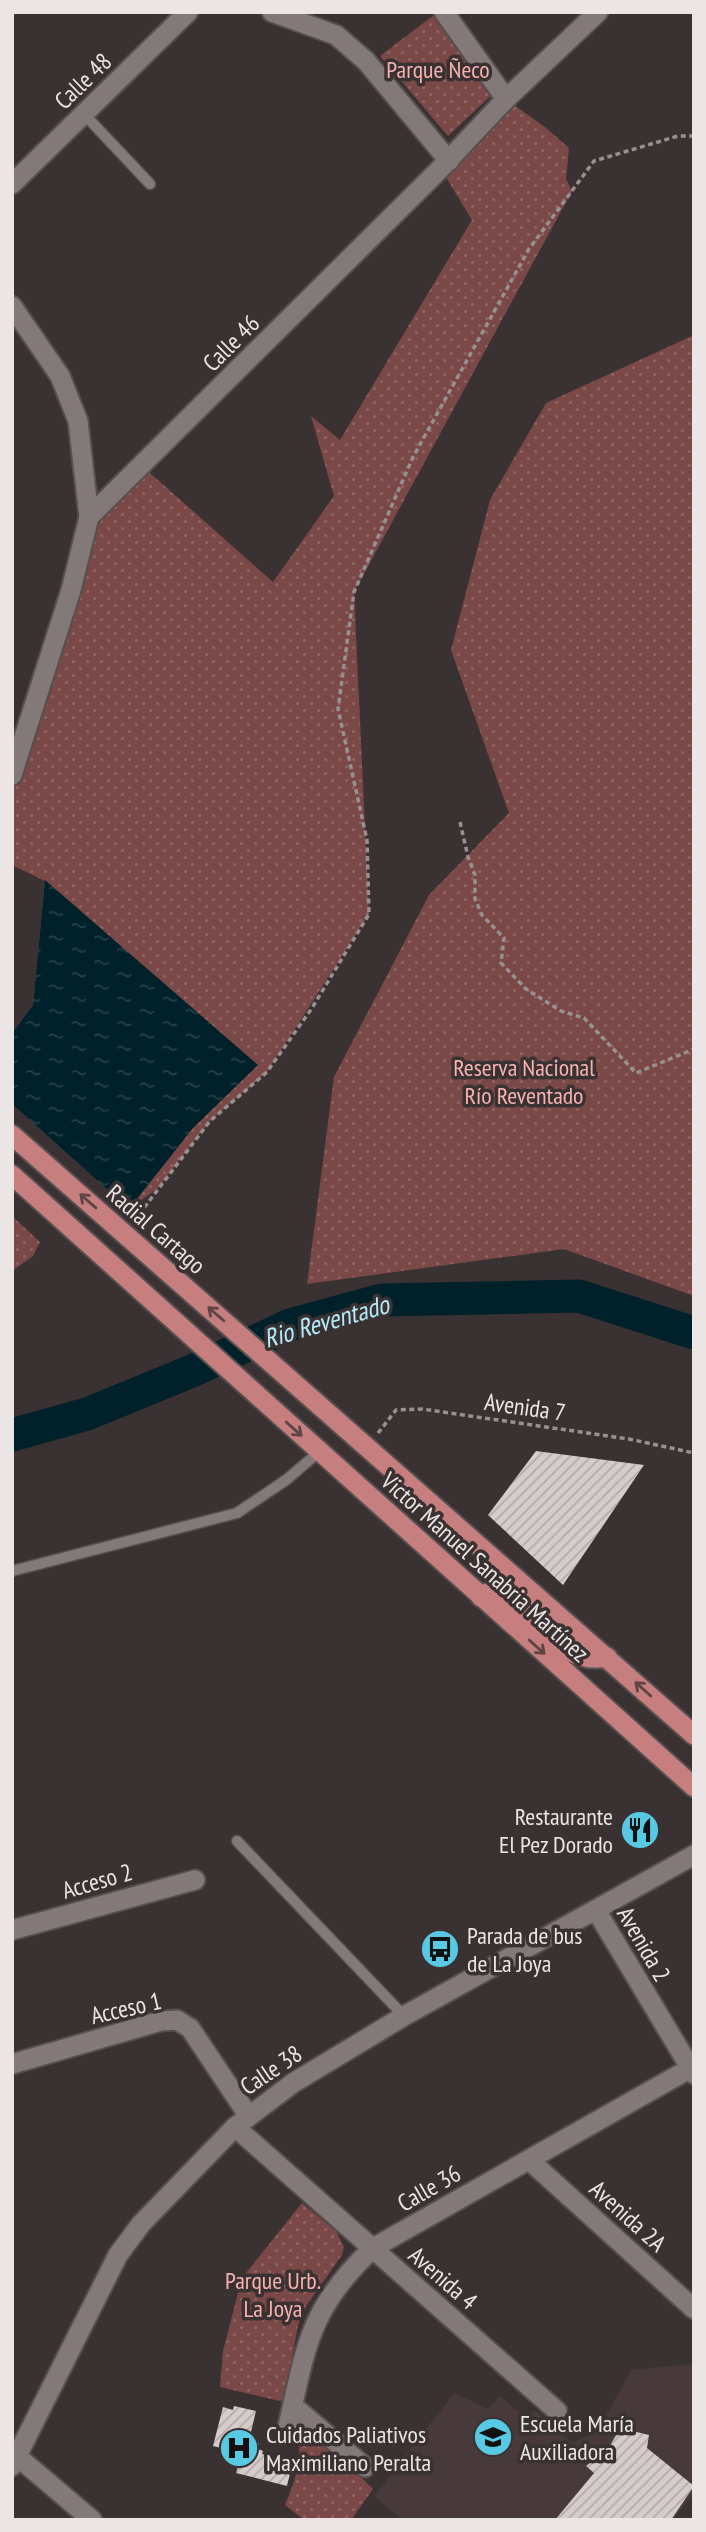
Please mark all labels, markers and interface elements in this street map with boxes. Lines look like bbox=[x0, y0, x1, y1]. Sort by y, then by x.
street label: Calle 48 bbox=[48, 46, 118, 116]
park label: Parque Ñeco bbox=[386, 54, 490, 85]
street label: Calle 46 bbox=[196, 308, 266, 378]
park label: Reserva Nacional Río Reventado bbox=[453, 1052, 595, 1111]
street label: Radial Cartago bbox=[100, 1177, 212, 1281]
one-way arrow bbox=[79, 1193, 97, 1209]
water label: Rio Reventado bbox=[259, 1287, 394, 1355]
one-way arrow bbox=[208, 1306, 226, 1322]
street label: Avenida 7 bbox=[483, 1386, 567, 1428]
one-way arrow bbox=[285, 1421, 302, 1438]
street label: Victor Manuel Sanabria Martínez bbox=[374, 1465, 595, 1669]
one-way arrow bbox=[528, 1638, 545, 1655]
one-way arrow bbox=[634, 1681, 652, 1697]
place label: Restaurante El Pez Dorado bbox=[499, 1801, 613, 1860]
restaurant icon: Restaurante El Pez Dorado bbox=[619, 1809, 661, 1851]
street label: Acceso 2 bbox=[58, 1856, 136, 1906]
street label: Avenida 2 bbox=[610, 1901, 678, 1987]
place label: Parada de bus de La Joya bbox=[467, 1920, 582, 1979]
bus stop icon: Parada de bus de La Joya bbox=[419, 1928, 461, 1970]
street label: Acceso 1 bbox=[88, 1985, 164, 2031]
street label: Calle 38 bbox=[234, 2038, 308, 2102]
street label: Calle 36 bbox=[392, 2158, 466, 2218]
street label: Avenida 2A bbox=[583, 2173, 673, 2259]
street label: Avenida 4 bbox=[402, 2240, 484, 2317]
park label: Parque Urb. La Joya bbox=[225, 2265, 321, 2324]
place label: Escuela María Auxiliadora bbox=[520, 2408, 634, 2467]
school or university icon: Escuela María Auxiliadora bbox=[472, 2416, 514, 2458]
place label: Cuidados Paliativos Maximiliano Peralta bbox=[266, 2419, 431, 2478]
hospital icon: Cuidados Paliativos Maximiliano Peralta bbox=[218, 2427, 260, 2469]

